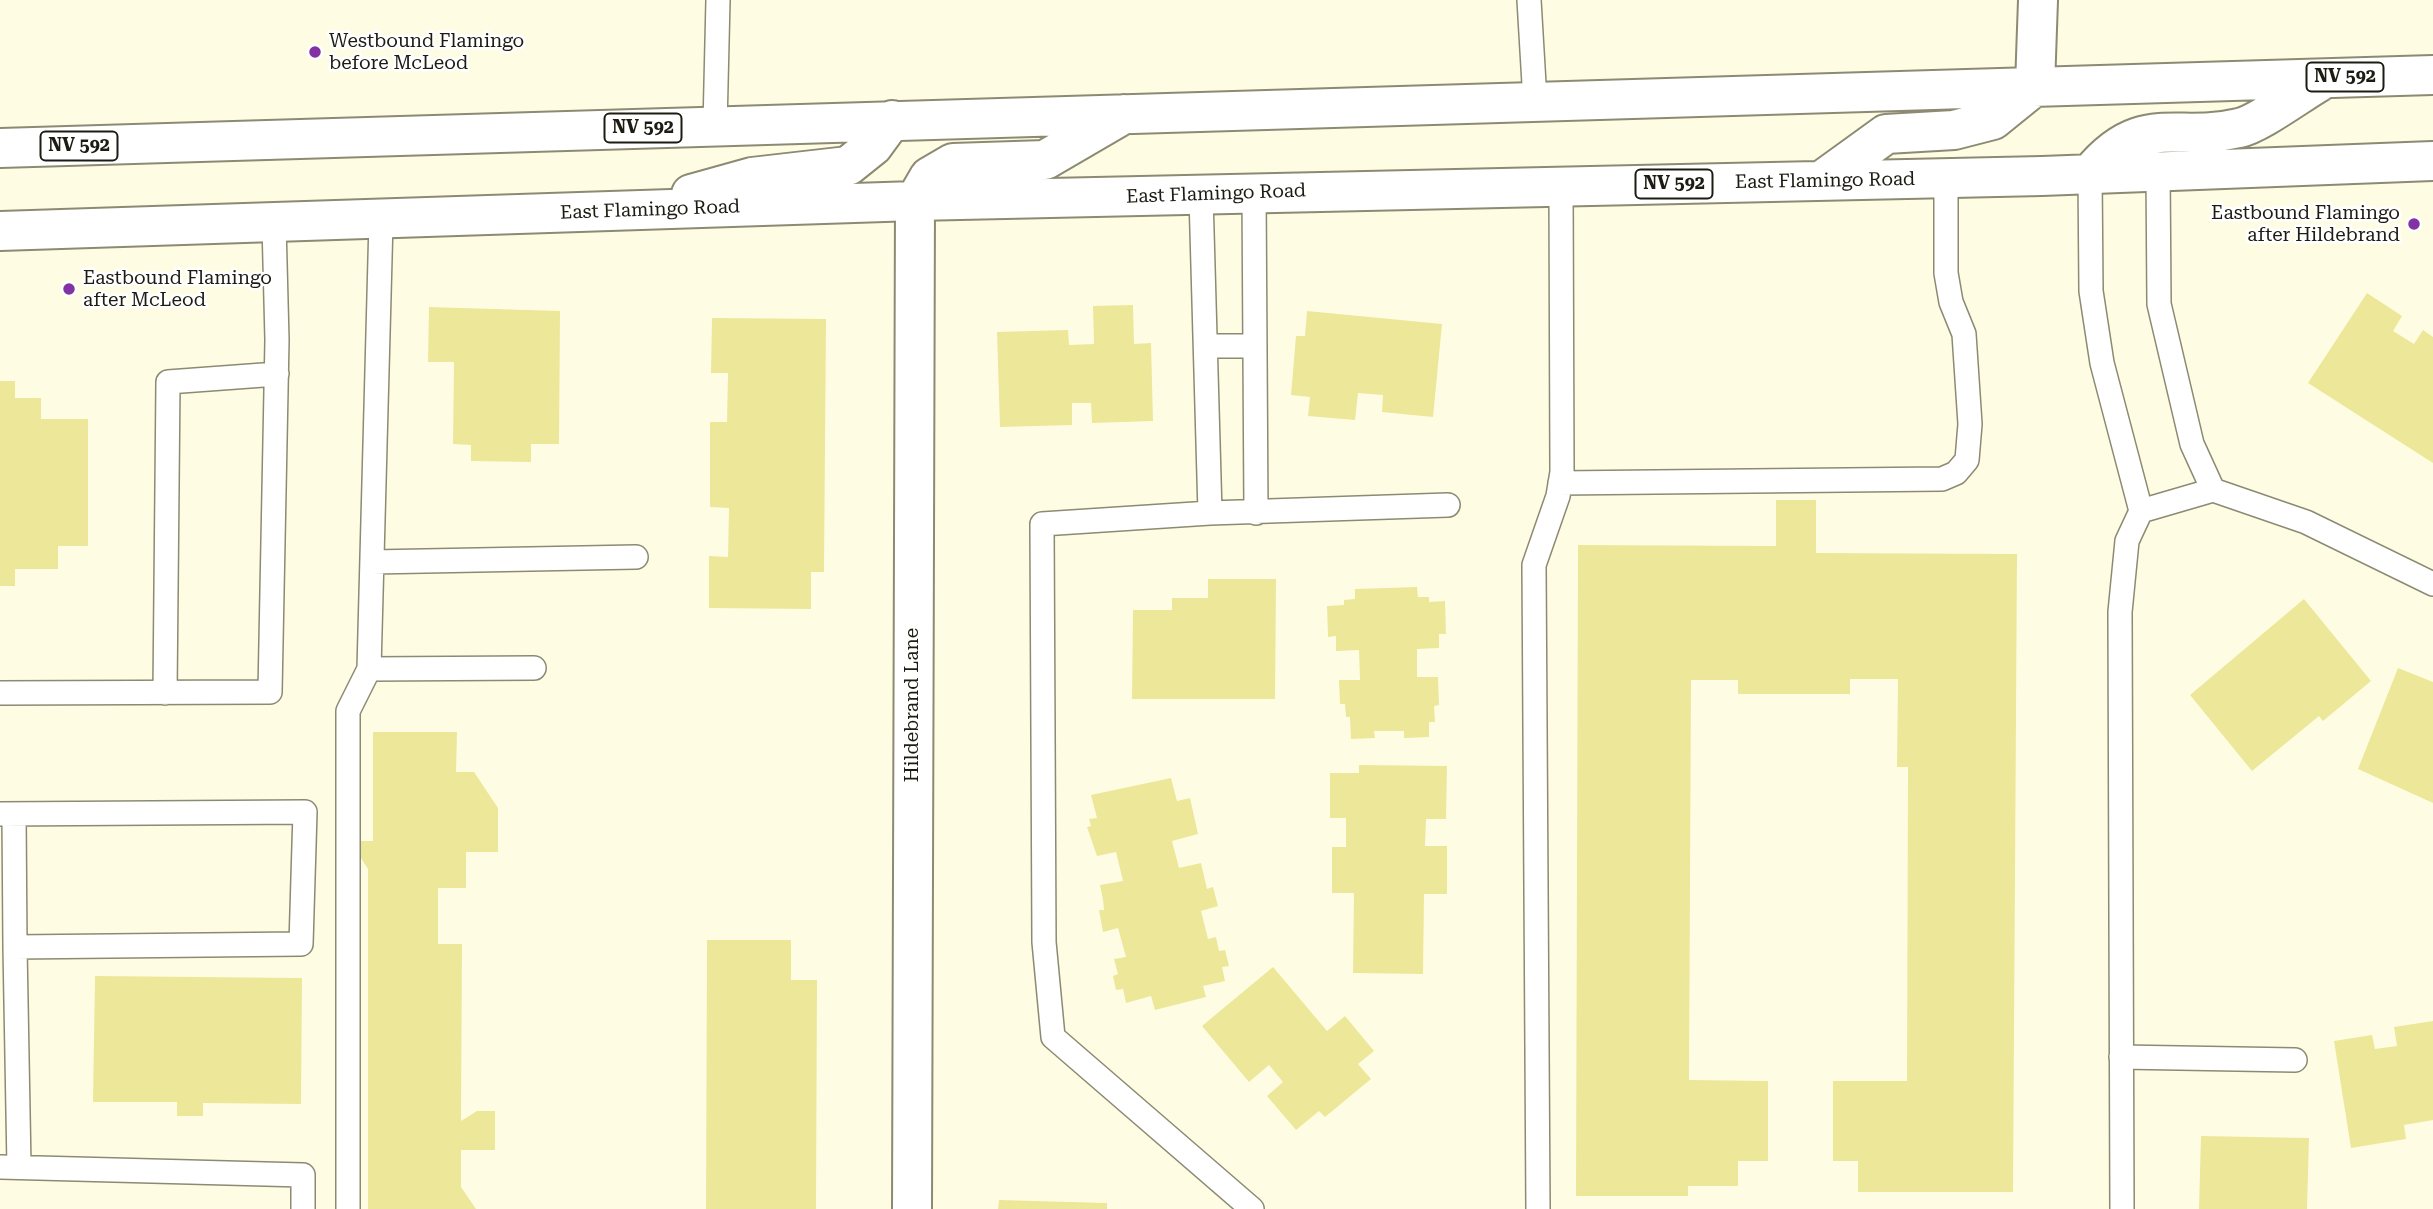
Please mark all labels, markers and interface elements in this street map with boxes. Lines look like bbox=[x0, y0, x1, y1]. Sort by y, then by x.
place label: Westbound Flamingo before McLeod bbox=[329, 30, 524, 74]
marker: Westbound Flamingo before McLeod bbox=[307, 44, 323, 60]
road number: NV 592 bbox=[2306, 62, 2384, 92]
road number: NV 592 bbox=[604, 113, 682, 142]
road number: NV 592 bbox=[41, 132, 118, 160]
street label: East Flamingo Road bbox=[1735, 168, 1915, 194]
road number: NV 592 bbox=[1636, 169, 1712, 198]
street label: East Flamingo Road bbox=[1126, 179, 1306, 209]
street label: East Flamingo Road bbox=[560, 195, 740, 225]
place label: Eastbound Flamingo after Hildebrand bbox=[2211, 202, 2400, 246]
marker: Eastbound Flamingo after Hildebrand bbox=[2406, 216, 2422, 232]
place label: Eastbound Flamingo after McLeod bbox=[83, 267, 272, 311]
marker: Eastbound Flamingo after McLeod bbox=[61, 281, 77, 297]
street label: Hildebrand Lane bbox=[901, 628, 923, 782]

